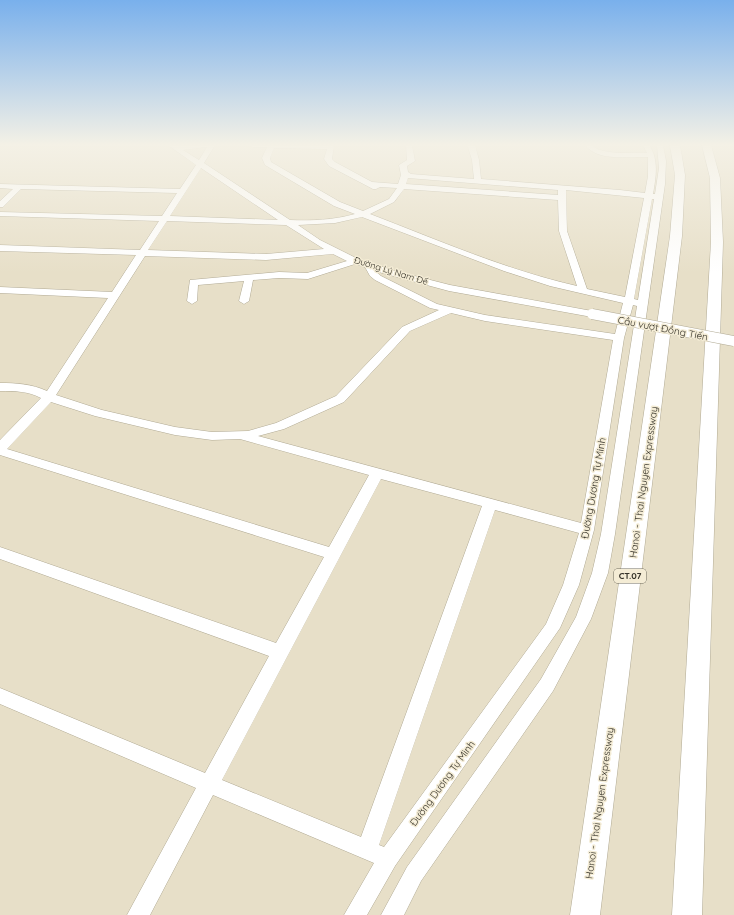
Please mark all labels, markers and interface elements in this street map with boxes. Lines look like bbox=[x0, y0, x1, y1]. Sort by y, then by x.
street label: Đường Lý Nam Đế bbox=[353, 254, 429, 287]
street label: Cầu vượt Đồng Tiến bbox=[617, 313, 709, 344]
street label: Hanoi - Thai Nguyen Expressway bbox=[626, 406, 661, 559]
street label: Đường Dương Tự Minh bbox=[578, 436, 609, 540]
road number: CT.07 bbox=[614, 569, 646, 583]
street label: Hanoi - Thai Nguyen Expressway bbox=[582, 727, 617, 880]
street label: Đường Dương Tự Minh bbox=[407, 738, 478, 829]

